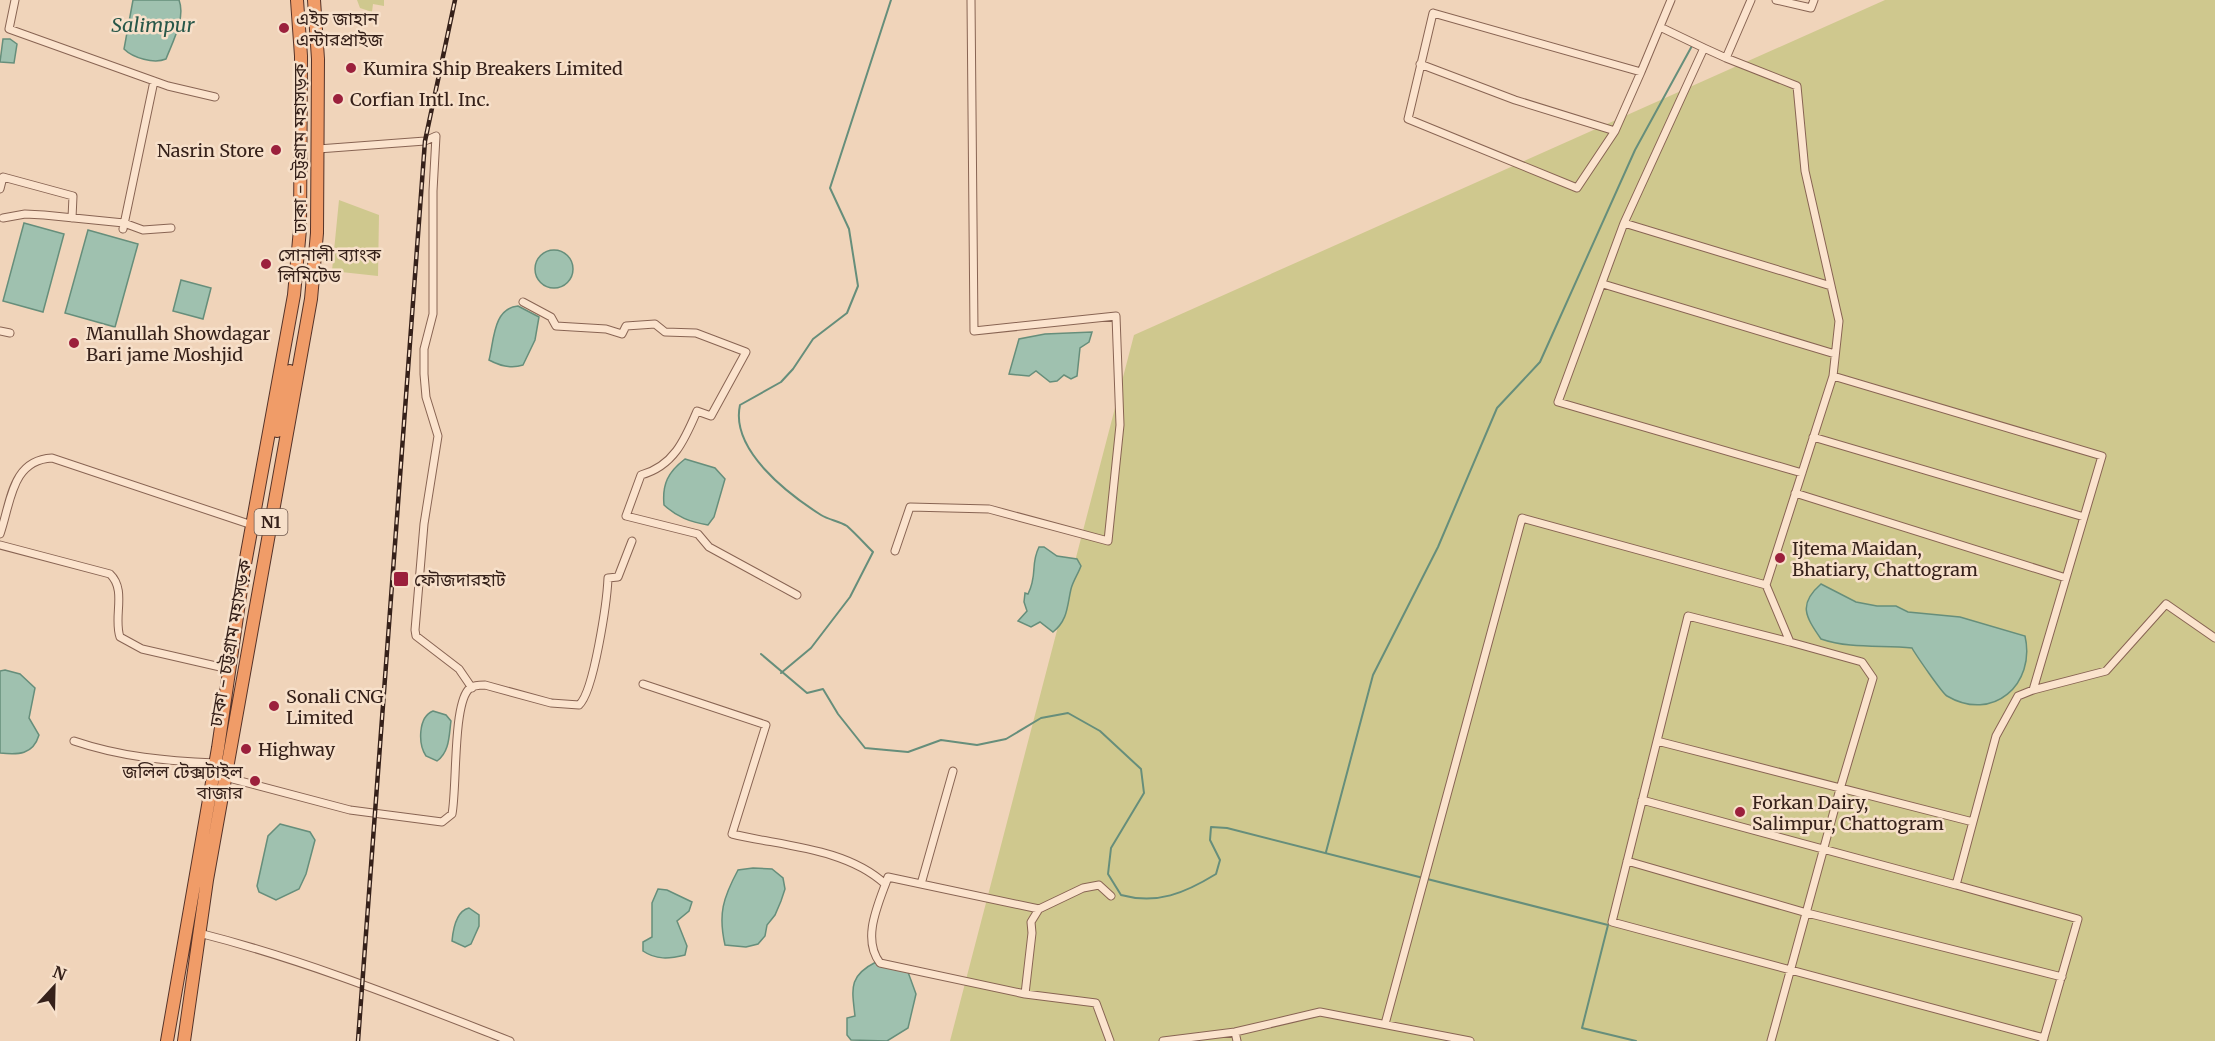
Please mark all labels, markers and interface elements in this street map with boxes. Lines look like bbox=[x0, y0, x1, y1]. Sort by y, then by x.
place label: এইচ জাহান এন্টারপ্রাইজ bbox=[296, 7, 384, 51]
water label: Salimpur bbox=[111, 12, 196, 37]
marker: এইচ জাহান এন্টারপ্রাইজ bbox=[277, 21, 291, 35]
place label: Kumira Ship Breakers Limited bbox=[363, 57, 623, 80]
marker: Kumira Ship Breakers Limited bbox=[344, 61, 358, 75]
street label: ঢাকা - চট্টগ্রাম মহাসড়ক bbox=[288, 63, 311, 234]
place label: Corfian Intl. Inc. bbox=[350, 88, 490, 111]
marker: Corfian Intl. Inc. bbox=[331, 92, 345, 106]
place label: Nasrin Store bbox=[157, 139, 264, 162]
marker: Nasrin Store bbox=[269, 143, 283, 157]
place label: সোনালী ব্যাংক লিমিটেড bbox=[277, 243, 382, 287]
marker: সোনালী ব্যাংক লিমিটেড bbox=[259, 257, 273, 271]
place label: Manullah Showdagar Bari jame Moshjid bbox=[86, 322, 270, 366]
marker: Manullah Showdagar Bari jame Moshjid bbox=[67, 336, 81, 350]
road number: N1 bbox=[254, 509, 288, 535]
place label: Ijtema Maidan, Bhatiary, Chattogram bbox=[1792, 537, 1978, 581]
marker: Ijtema Maidan, Bhatiary, Chattogram bbox=[1773, 551, 1787, 565]
street label: ঢাকা - চট্টগ্রাম মহাসড়ক bbox=[204, 557, 256, 729]
place label: ফৌজদারহাট bbox=[414, 568, 507, 591]
marker: ফৌজদারহাট bbox=[392, 570, 410, 588]
place label: Sonali CNG Limited bbox=[286, 685, 384, 729]
marker: Sonali CNG Limited bbox=[267, 699, 281, 713]
place label: Highway bbox=[258, 738, 336, 761]
marker: Highway bbox=[239, 742, 253, 756]
place label: জলিল টেক্সটাইল বাজার bbox=[121, 760, 244, 804]
marker: জলিল টেক্সটাইল বাজার bbox=[248, 774, 262, 788]
place label: Forkan Dairy, Salimpur, Chattogram bbox=[1752, 791, 1944, 835]
marker: Forkan Dairy, Salimpur, Chattogram bbox=[1733, 805, 1747, 819]
north arrow bbox=[24, 957, 84, 1017]
text: N bbox=[50, 961, 70, 985]

